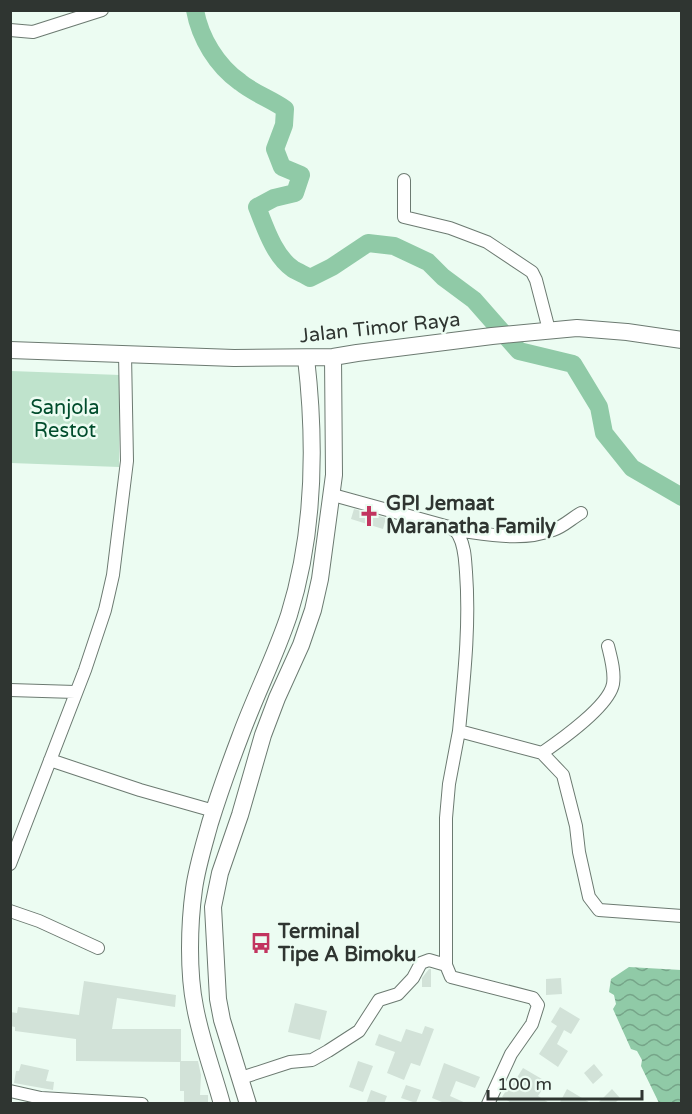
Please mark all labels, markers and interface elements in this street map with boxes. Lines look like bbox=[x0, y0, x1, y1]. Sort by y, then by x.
street label: Jalan Timor Raya bbox=[298, 308, 462, 348]
park label: Sanjola Restot bbox=[30, 396, 100, 443]
place label: GPI Jemaat Maranatha Family bbox=[386, 492, 556, 539]
church icon: GPI Jemaat Maranatha Family bbox=[357, 504, 381, 528]
place label: Terminal Tipe A Bimoku bbox=[277, 920, 417, 967]
bus stop icon: Terminal Tipe A Bimoku bbox=[249, 931, 273, 955]
scale bar bbox=[488, 1063, 642, 1101]
text: 100 m bbox=[497, 1073, 552, 1095]

